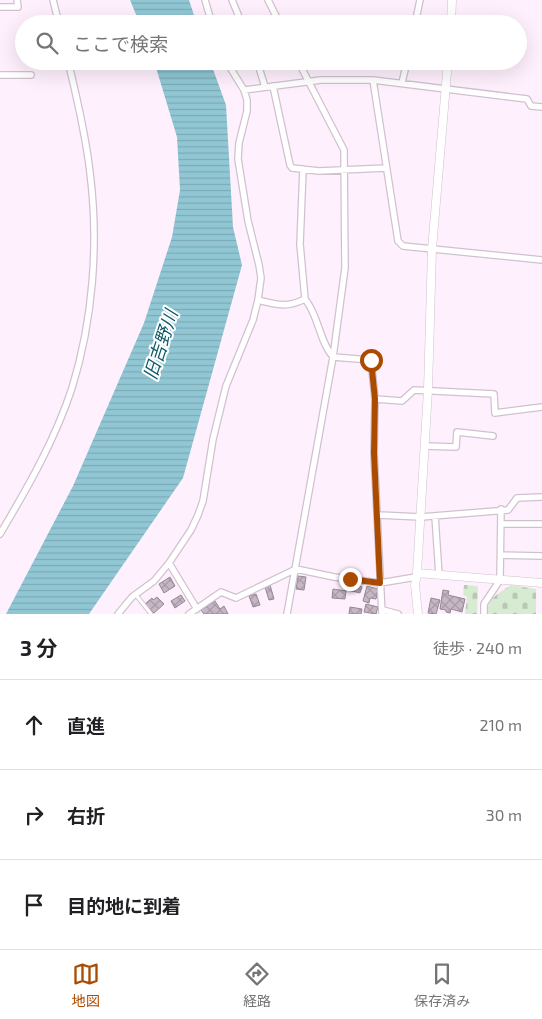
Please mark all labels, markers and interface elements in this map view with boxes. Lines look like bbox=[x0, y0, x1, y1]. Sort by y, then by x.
search box bbox=[15, 15, 527, 70]
icon: search bbox=[33, 29, 61, 57]
text: ここで検索 bbox=[73, 32, 168, 55]
water label: 旧吉野川 bbox=[138, 305, 182, 382]
route start bbox=[360, 349, 383, 372]
route end bbox=[339, 568, 362, 591]
text: 3 分 bbox=[20, 635, 57, 660]
text: 徒歩 · 240 m bbox=[433, 638, 522, 657]
icon: ahead bbox=[20, 711, 48, 739]
text: 直進 bbox=[67, 714, 105, 737]
text: 210 m bbox=[479, 715, 522, 734]
icon: right bbox=[20, 801, 48, 829]
text: 右折 bbox=[67, 804, 105, 827]
text: 30 m bbox=[486, 805, 522, 824]
icon: arrive bbox=[20, 891, 48, 919]
text: 目的地に到着 bbox=[67, 894, 181, 917]
tab: 地図 bbox=[72, 960, 100, 1010]
tab: 経路 bbox=[243, 960, 271, 1010]
tab: 保存済み bbox=[414, 960, 470, 1010]

